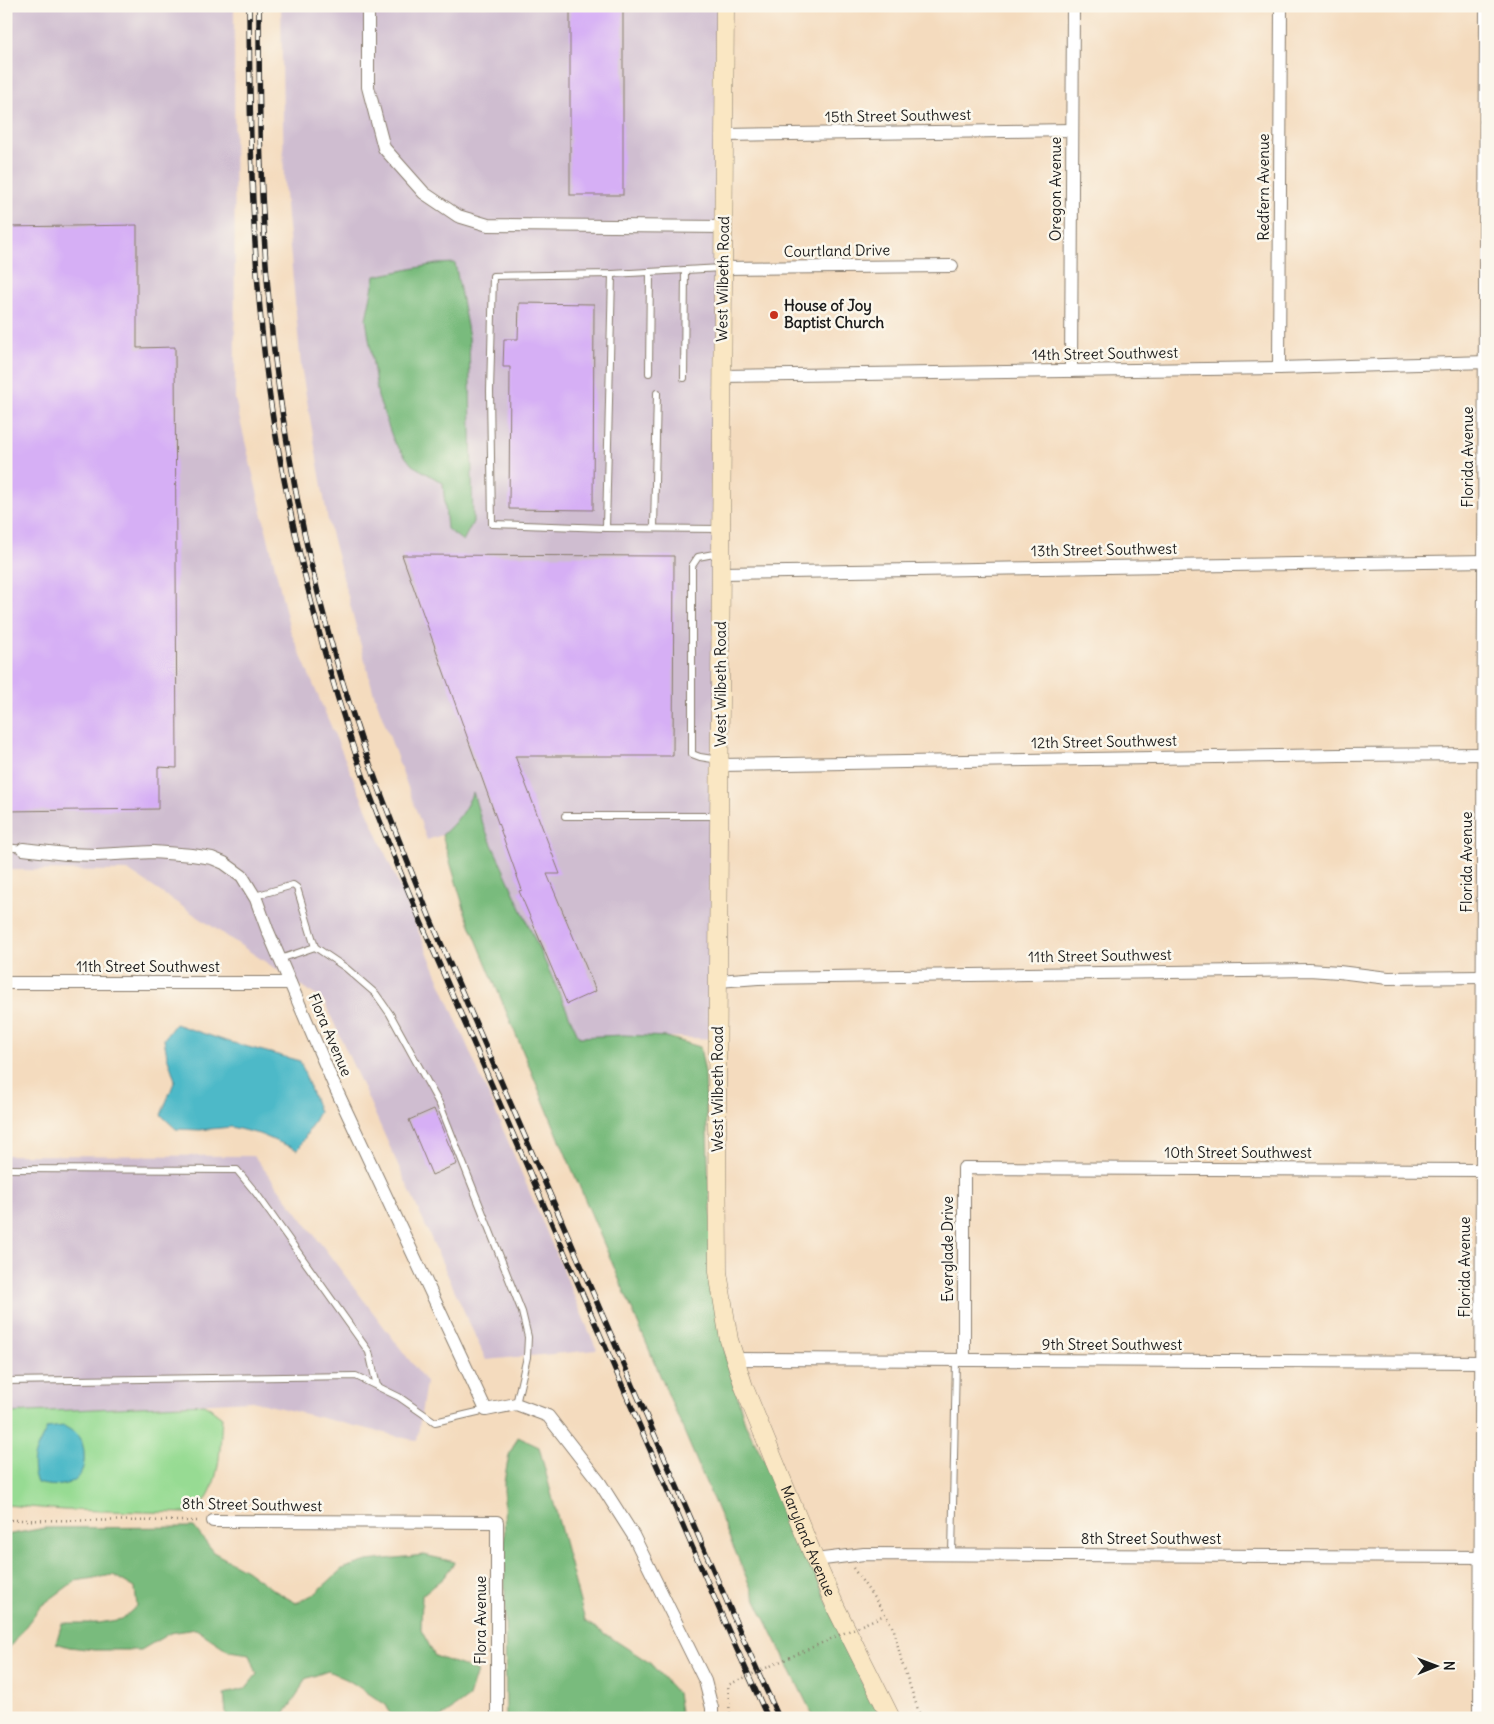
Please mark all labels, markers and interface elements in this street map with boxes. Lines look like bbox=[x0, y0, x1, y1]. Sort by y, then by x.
street label: 15th Street Southwest bbox=[825, 105, 971, 126]
street label: Redfern Avenue bbox=[1254, 133, 1273, 241]
street label: Oregon Avenue bbox=[1046, 137, 1065, 241]
street label: West Wilbeth Road bbox=[712, 216, 733, 342]
street label: Courtland Drive bbox=[784, 240, 890, 261]
place label: House of Joy Baptist Church bbox=[784, 296, 885, 333]
marker: House of Joy Baptist Church bbox=[768, 309, 780, 321]
street label: 14th Street Southwest bbox=[1032, 343, 1178, 364]
street label: Florida Avenue bbox=[1458, 407, 1477, 508]
street label: 13th Street Southwest bbox=[1031, 539, 1177, 560]
street label: West Wilbeth Road bbox=[711, 621, 730, 747]
street label: 12th Street Southwest bbox=[1031, 731, 1177, 752]
street label: Florida Avenue bbox=[1457, 812, 1476, 913]
street label: 11th Street Southwest bbox=[1028, 945, 1172, 966]
street label: 11th Street Southwest bbox=[76, 957, 220, 976]
street label: Flora Avenue bbox=[304, 990, 357, 1079]
street label: West Wilbeth Road bbox=[708, 1026, 727, 1152]
street label: 10th Street Southwest bbox=[1164, 1143, 1312, 1162]
street label: Everglade Drive bbox=[938, 1196, 957, 1302]
street label: Florida Avenue bbox=[1455, 1217, 1474, 1318]
street label: 9th Street Southwest bbox=[1042, 1335, 1182, 1354]
street label: Maryland Avenue bbox=[776, 1483, 840, 1599]
street label: 8th Street Southwest bbox=[182, 1494, 322, 1515]
street label: 8th Street Southwest bbox=[1081, 1529, 1221, 1548]
street label: Flora Avenue bbox=[471, 1576, 490, 1664]
north arrow bbox=[1412, 1642, 1462, 1692]
text: N bbox=[1440, 1661, 1458, 1671]

